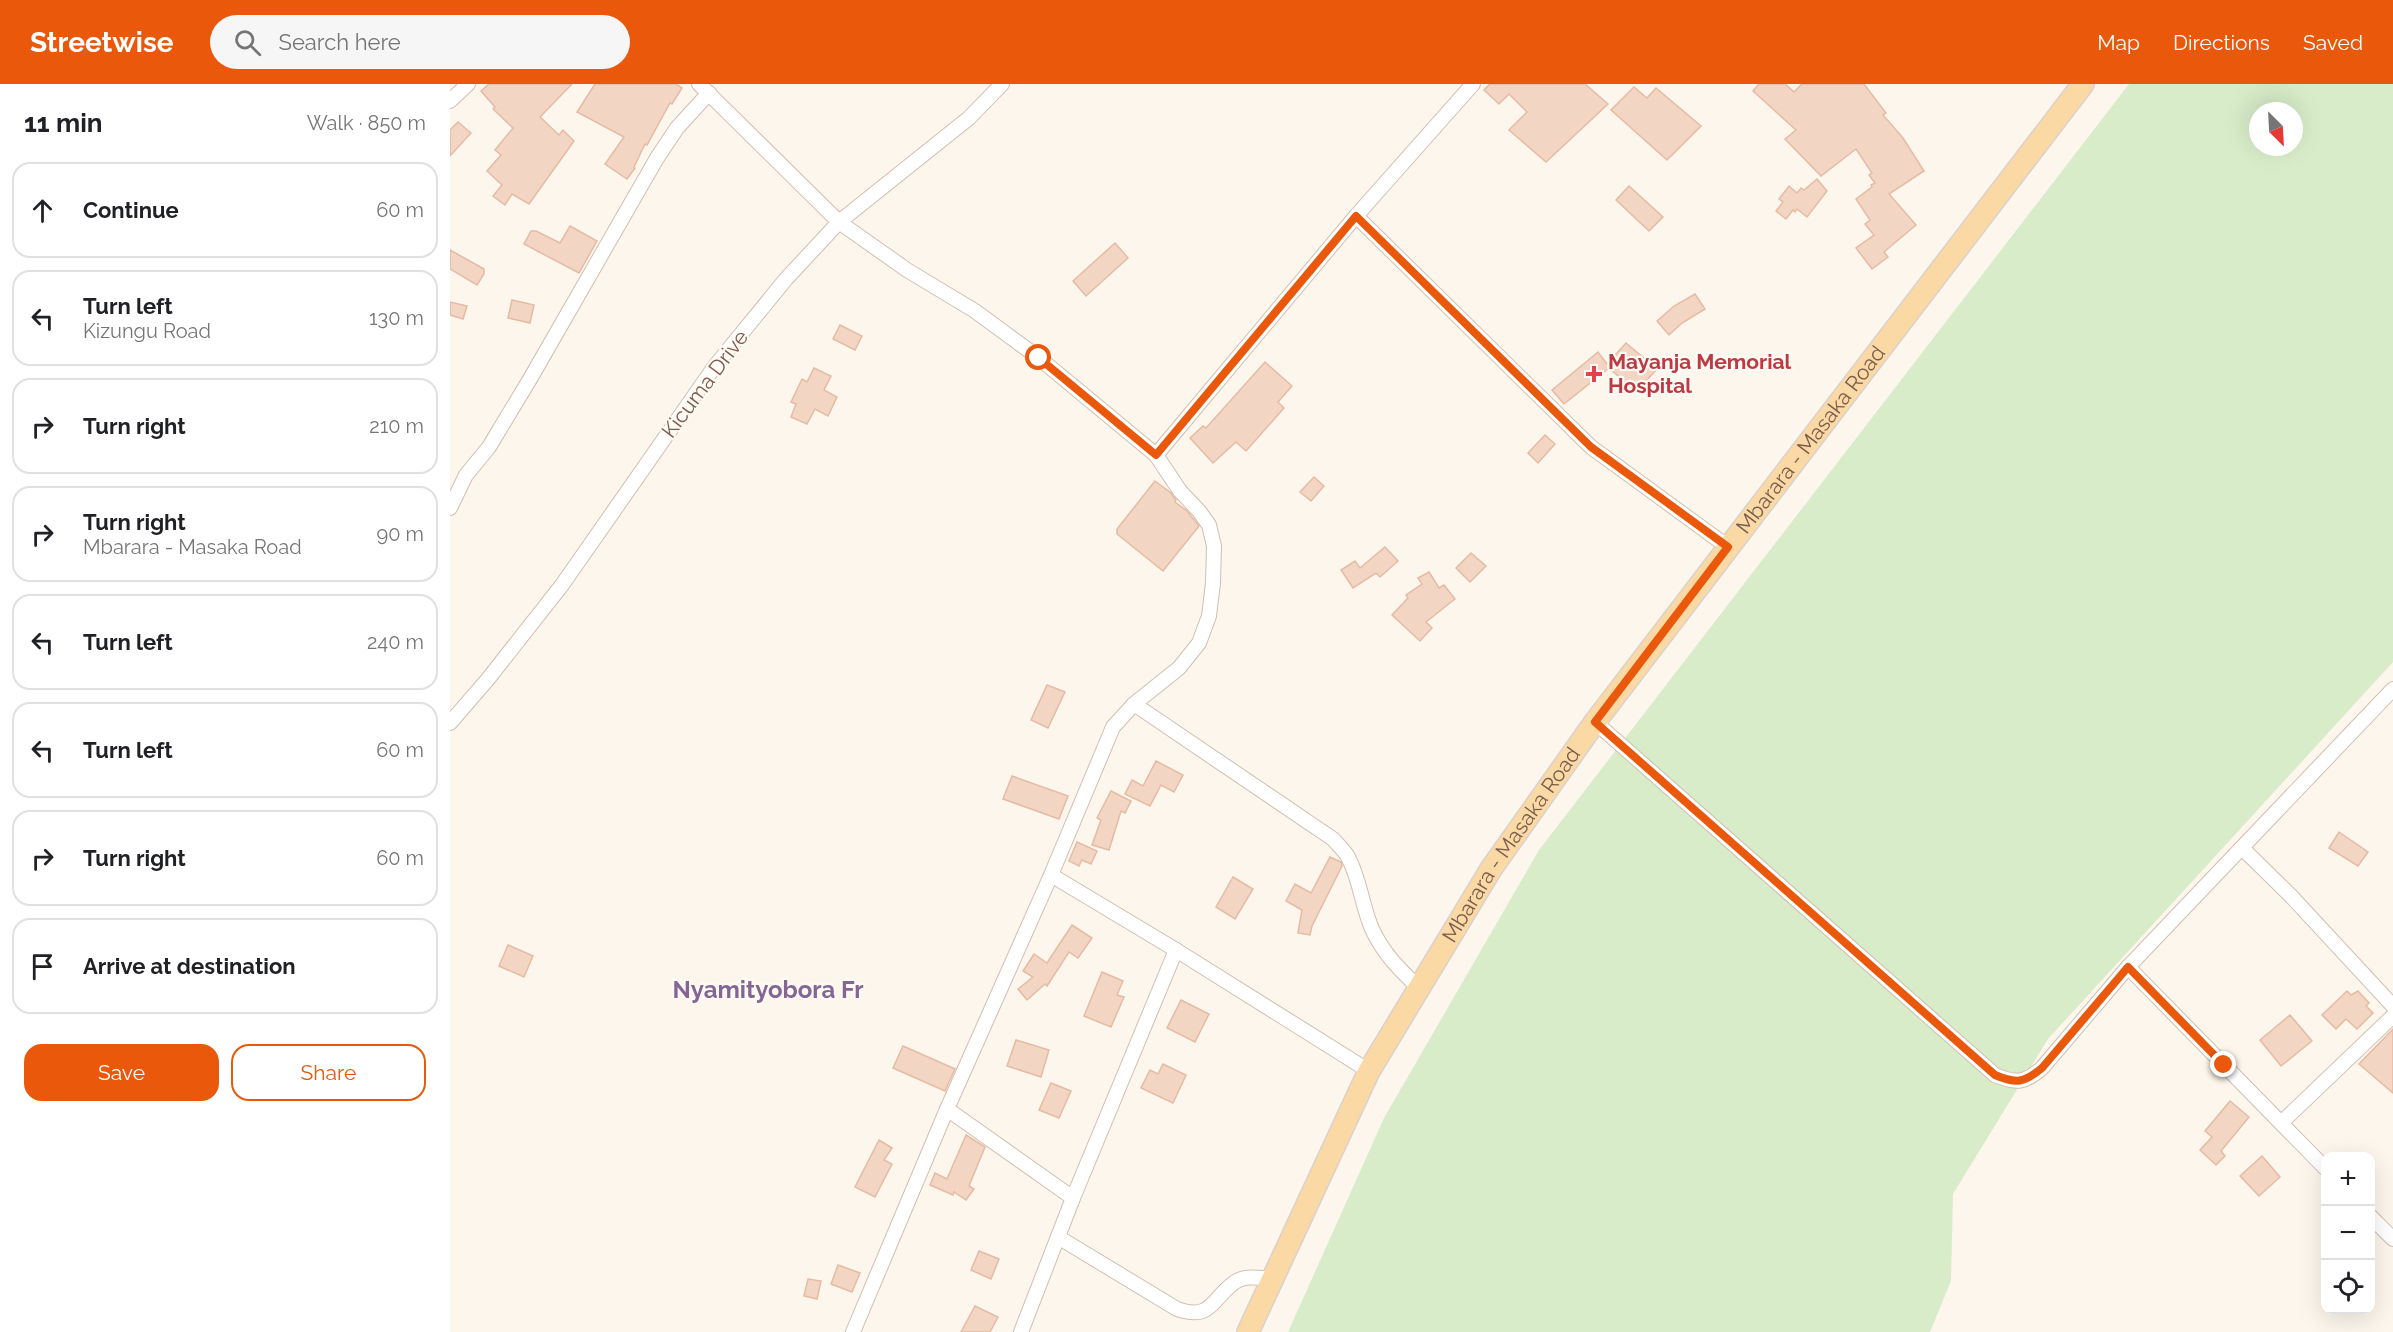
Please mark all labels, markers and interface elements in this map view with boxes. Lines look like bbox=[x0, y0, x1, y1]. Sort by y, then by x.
search box bbox=[210, 15, 630, 69]
text: Streetwise bbox=[30, 26, 174, 59]
icon: search bbox=[231, 26, 264, 59]
text: Search here bbox=[279, 29, 401, 55]
text: Map bbox=[2097, 30, 2140, 55]
text: Directions bbox=[2173, 30, 2270, 55]
text: Saved bbox=[2303, 30, 2363, 55]
north arrow bbox=[2249, 102, 2303, 156]
text: 11 min bbox=[24, 108, 102, 138]
text: Walk · 850 m bbox=[307, 111, 426, 135]
icon: ahead bbox=[26, 194, 59, 227]
text: Continue bbox=[83, 197, 179, 223]
text: 60 m bbox=[376, 198, 424, 222]
text: Turn left bbox=[83, 293, 173, 319]
icon: left bbox=[26, 302, 59, 335]
text: 130 m bbox=[369, 306, 424, 330]
text: Kizungu Road bbox=[83, 319, 211, 343]
street label: Kicuma Drive bbox=[656, 325, 753, 442]
street label: Mbarara - Masaka Road bbox=[1731, 341, 1890, 538]
route start bbox=[1025, 344, 1051, 370]
place label: Mayanja Memorial Hospital bbox=[1608, 349, 1792, 398]
marker: Mayanja Memorial Hospital bbox=[1585, 365, 1603, 383]
icon: right bbox=[26, 410, 59, 443]
text: Turn right bbox=[83, 413, 186, 439]
text: 210 m bbox=[369, 414, 424, 438]
text: Turn right bbox=[83, 509, 186, 535]
icon: right bbox=[26, 518, 59, 551]
text: 90 m bbox=[377, 522, 424, 546]
text: Mbarara - Masaka Road bbox=[83, 535, 302, 559]
icon: left bbox=[26, 626, 59, 659]
text: Turn left bbox=[83, 629, 173, 655]
text: 240 m bbox=[367, 630, 424, 654]
icon: left bbox=[26, 734, 59, 767]
text: Turn left bbox=[83, 737, 173, 763]
text: 60 m bbox=[376, 738, 424, 762]
street label: Mbarara - Masaka Road bbox=[1437, 742, 1585, 947]
icon: right bbox=[26, 842, 59, 875]
text: Turn right bbox=[83, 845, 186, 871]
text: 60 m bbox=[376, 846, 424, 870]
icon: arrive bbox=[26, 950, 59, 983]
text: Arrive at destination bbox=[83, 953, 296, 979]
district label: Nyamityobora Fr bbox=[673, 975, 863, 1004]
button: Save bbox=[24, 1044, 219, 1101]
button: Share bbox=[231, 1044, 426, 1101]
route end bbox=[2210, 1051, 2236, 1077]
map controls bbox=[2321, 1152, 2375, 1314]
button: + bbox=[2321, 1152, 2375, 1206]
button: − bbox=[2321, 1206, 2375, 1260]
button: locate bbox=[2321, 1260, 2375, 1314]

